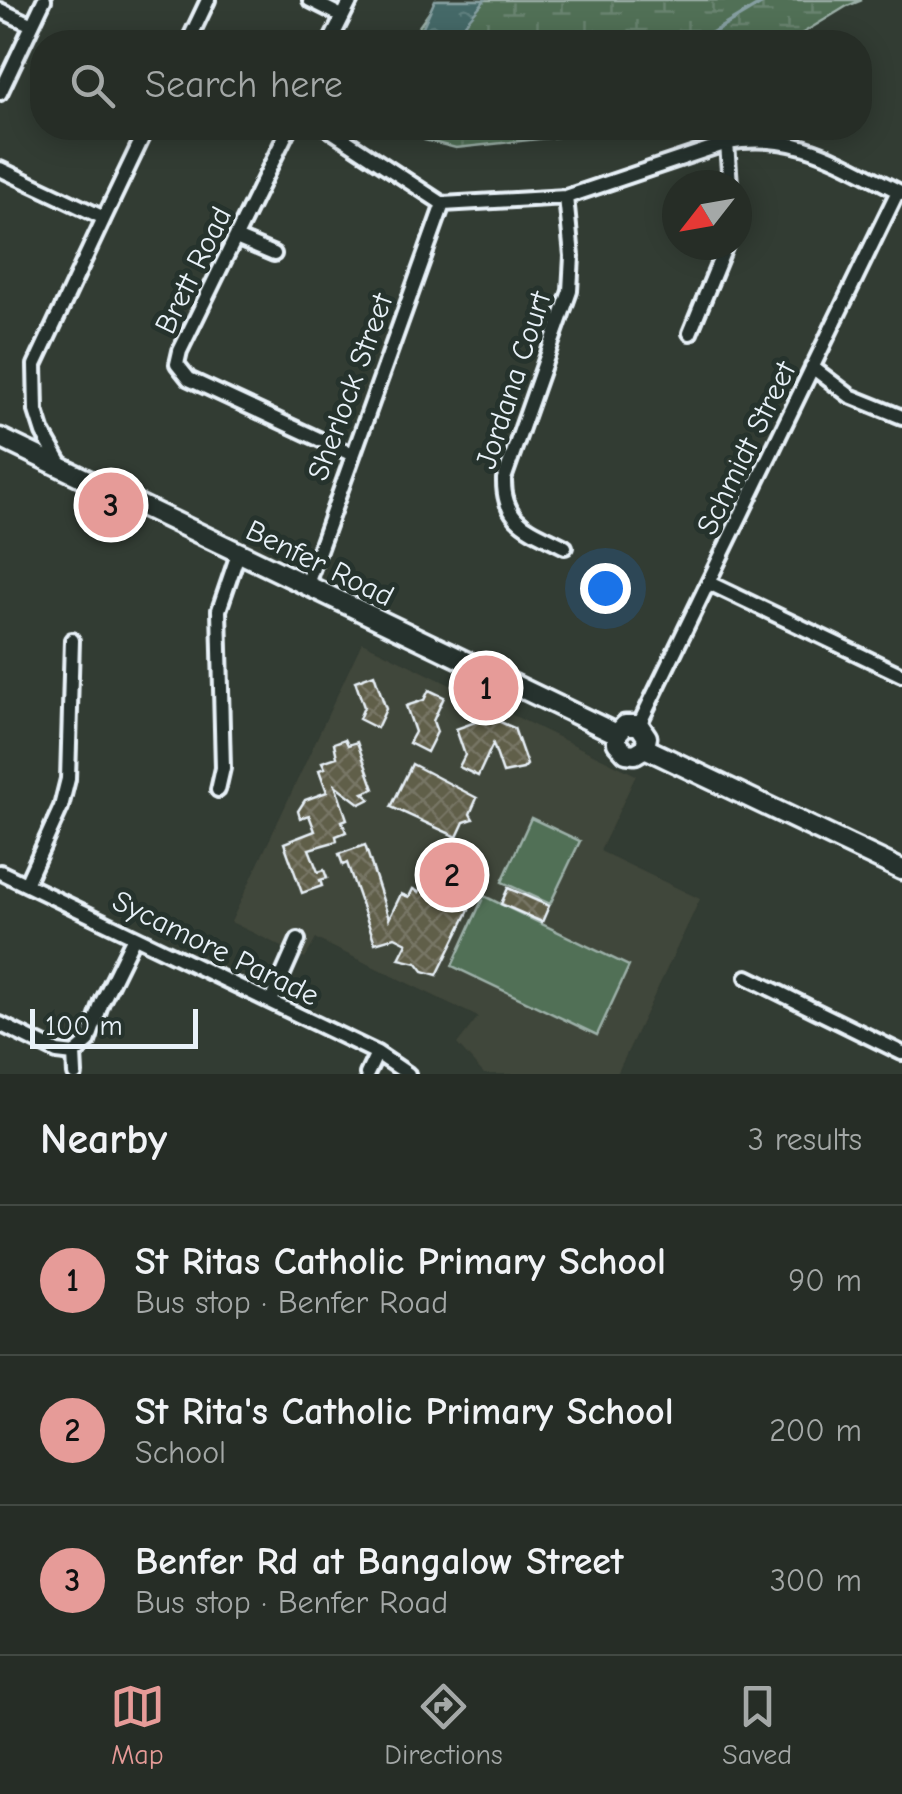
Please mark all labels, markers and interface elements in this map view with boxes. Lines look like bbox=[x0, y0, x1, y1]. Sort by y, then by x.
search box bbox=[30, 30, 872, 140]
icon: search bbox=[65, 58, 120, 113]
text: Search here bbox=[145, 63, 343, 107]
north arrow bbox=[662, 170, 752, 260]
street label: Brett Road bbox=[148, 201, 239, 339]
street label: Jordana Court bbox=[468, 286, 559, 473]
street label: Sherlock Street bbox=[300, 288, 401, 485]
street label: Schmidt Street bbox=[689, 355, 804, 541]
pin: 3 bbox=[78, 468, 144, 542]
street label: Benfer Road bbox=[240, 513, 399, 614]
your location bbox=[580, 563, 631, 614]
pin: 1 bbox=[454, 650, 518, 726]
pin: 2 bbox=[420, 838, 484, 912]
street label: Sycamore Parade bbox=[107, 883, 325, 1014]
scale bar bbox=[30, 1004, 198, 1048]
text: 100 m bbox=[45, 1010, 123, 1042]
text: Nearby bbox=[40, 1115, 167, 1164]
text: 3 results bbox=[748, 1121, 862, 1158]
text: St Ritas Catholic Primary School bbox=[135, 1240, 666, 1284]
text: 1 bbox=[66, 1262, 79, 1299]
text: 90 m bbox=[788, 1262, 862, 1299]
text: Bus stop · Benfer Road bbox=[135, 1284, 448, 1321]
text: St Rita's Catholic Primary School bbox=[135, 1390, 674, 1434]
text: 2 bbox=[65, 1412, 80, 1449]
text: 200 m bbox=[769, 1412, 862, 1449]
text: School bbox=[135, 1434, 226, 1471]
text: Benfer Rd at Bangalow Street bbox=[135, 1540, 623, 1584]
text: 3 bbox=[65, 1562, 80, 1599]
text: 300 m bbox=[770, 1562, 862, 1599]
text: Bus stop · Benfer Road bbox=[135, 1584, 448, 1621]
tab: Map bbox=[110, 1679, 165, 1771]
tab: Directions bbox=[384, 1679, 503, 1771]
tab: Saved bbox=[722, 1679, 792, 1771]

